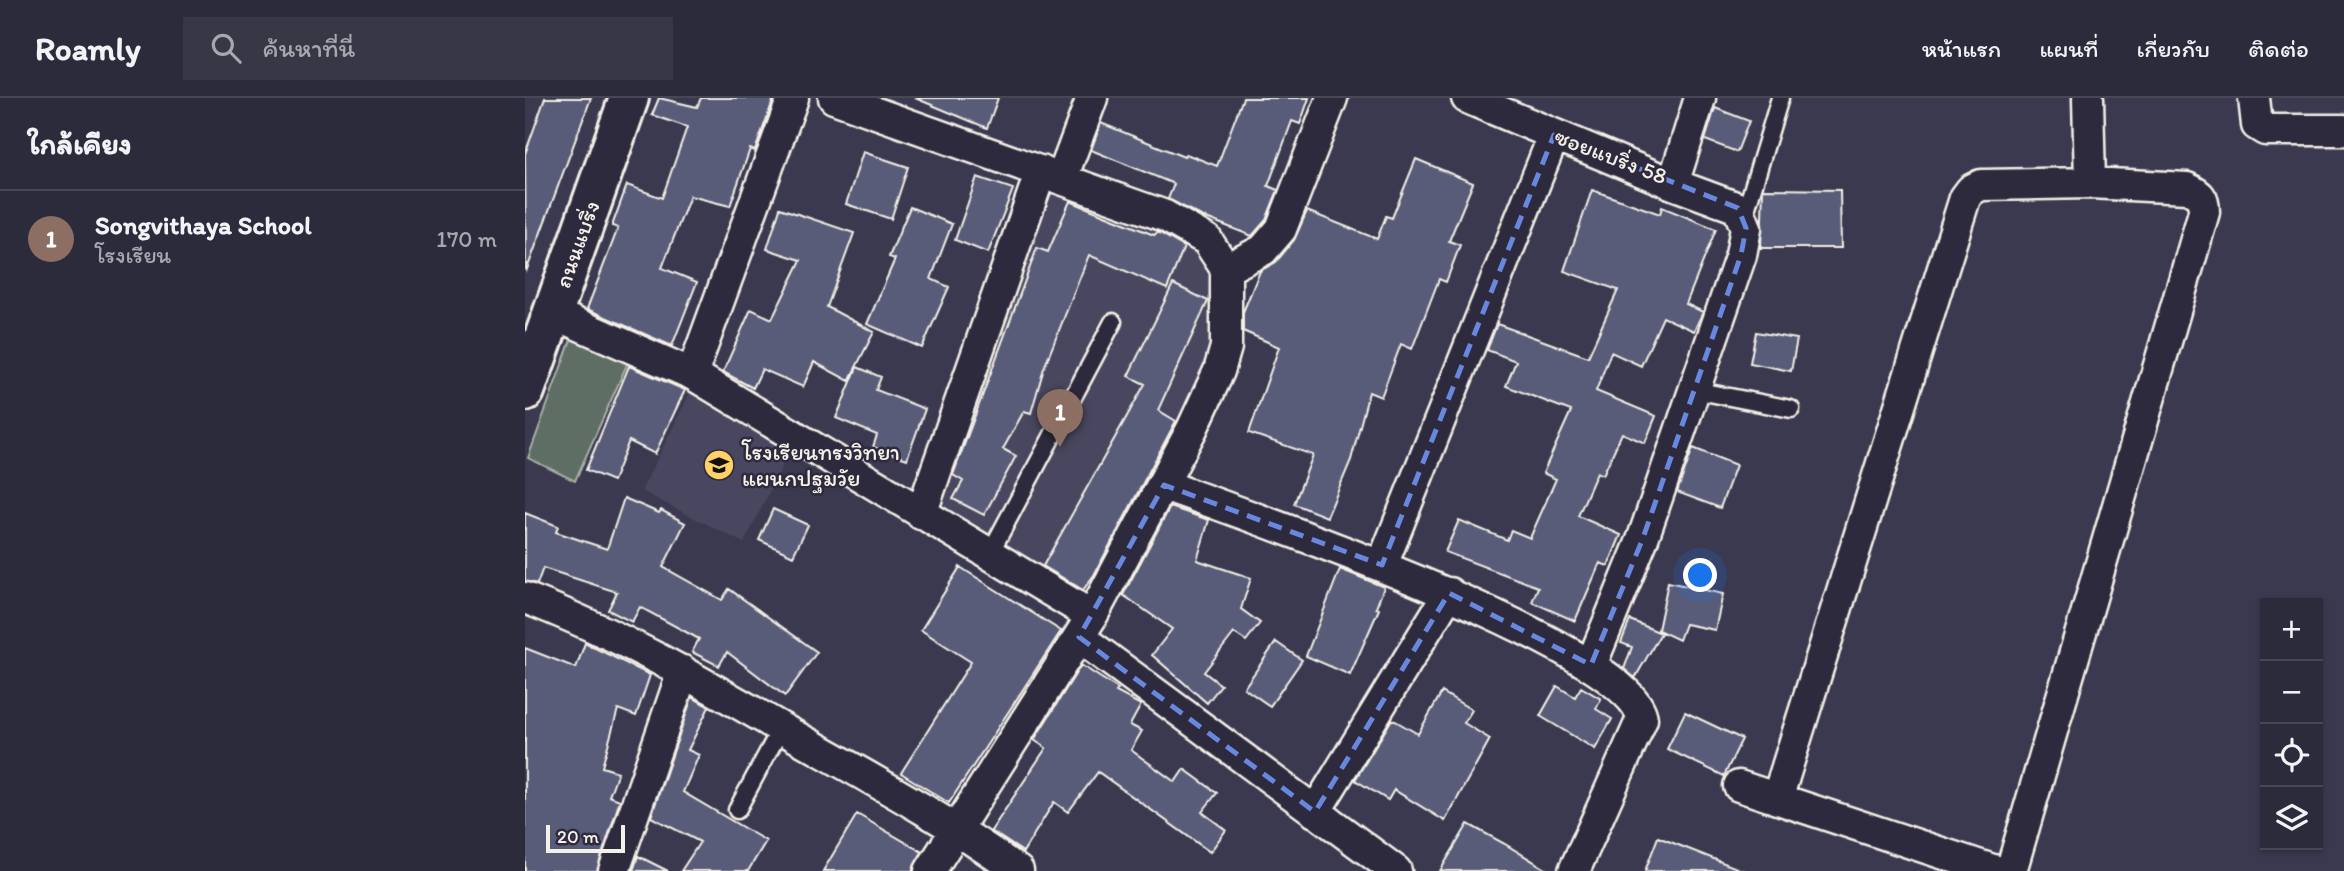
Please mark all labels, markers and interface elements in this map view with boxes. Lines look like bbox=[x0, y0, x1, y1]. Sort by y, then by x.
search box bbox=[183, 17, 673, 80]
text: Roamly bbox=[35, 29, 141, 68]
icon: search bbox=[207, 29, 245, 67]
text: ค้นหาที่นี่ bbox=[263, 32, 355, 64]
text: หน้าแรก bbox=[1922, 34, 2001, 63]
text: แผนที่ bbox=[2039, 34, 2098, 63]
text: เกี่ยวกับ bbox=[2136, 34, 2210, 63]
text: ติดต่อ bbox=[2248, 34, 2309, 63]
street label: ซอยแบริ่ง 58 bbox=[1551, 122, 1671, 190]
text: ใกล้เคียง bbox=[28, 125, 132, 162]
street label: ถนนแบริ่ง bbox=[548, 196, 606, 292]
text: Songvithaya School bbox=[95, 209, 312, 241]
text: 1 bbox=[46, 225, 56, 253]
text: 170 m bbox=[436, 225, 497, 253]
text: โรงเรียน bbox=[95, 241, 171, 269]
pin: 1 bbox=[1037, 389, 1083, 447]
place label: โรงเรียนทรงวิทยา แผนกปฐมวัย bbox=[741, 438, 900, 494]
school or university icon: โรงเรียนทรงวิทยา แผนกปฐมวัย bbox=[702, 448, 736, 482]
your location bbox=[1683, 558, 1717, 592]
map controls bbox=[2260, 598, 2323, 850]
button: + bbox=[2260, 598, 2323, 661]
button: − bbox=[2260, 661, 2323, 724]
button: locate bbox=[2260, 724, 2323, 787]
button: layers bbox=[2260, 787, 2323, 850]
scale bar bbox=[546, 822, 625, 854]
text: 20 m bbox=[557, 825, 599, 848]

